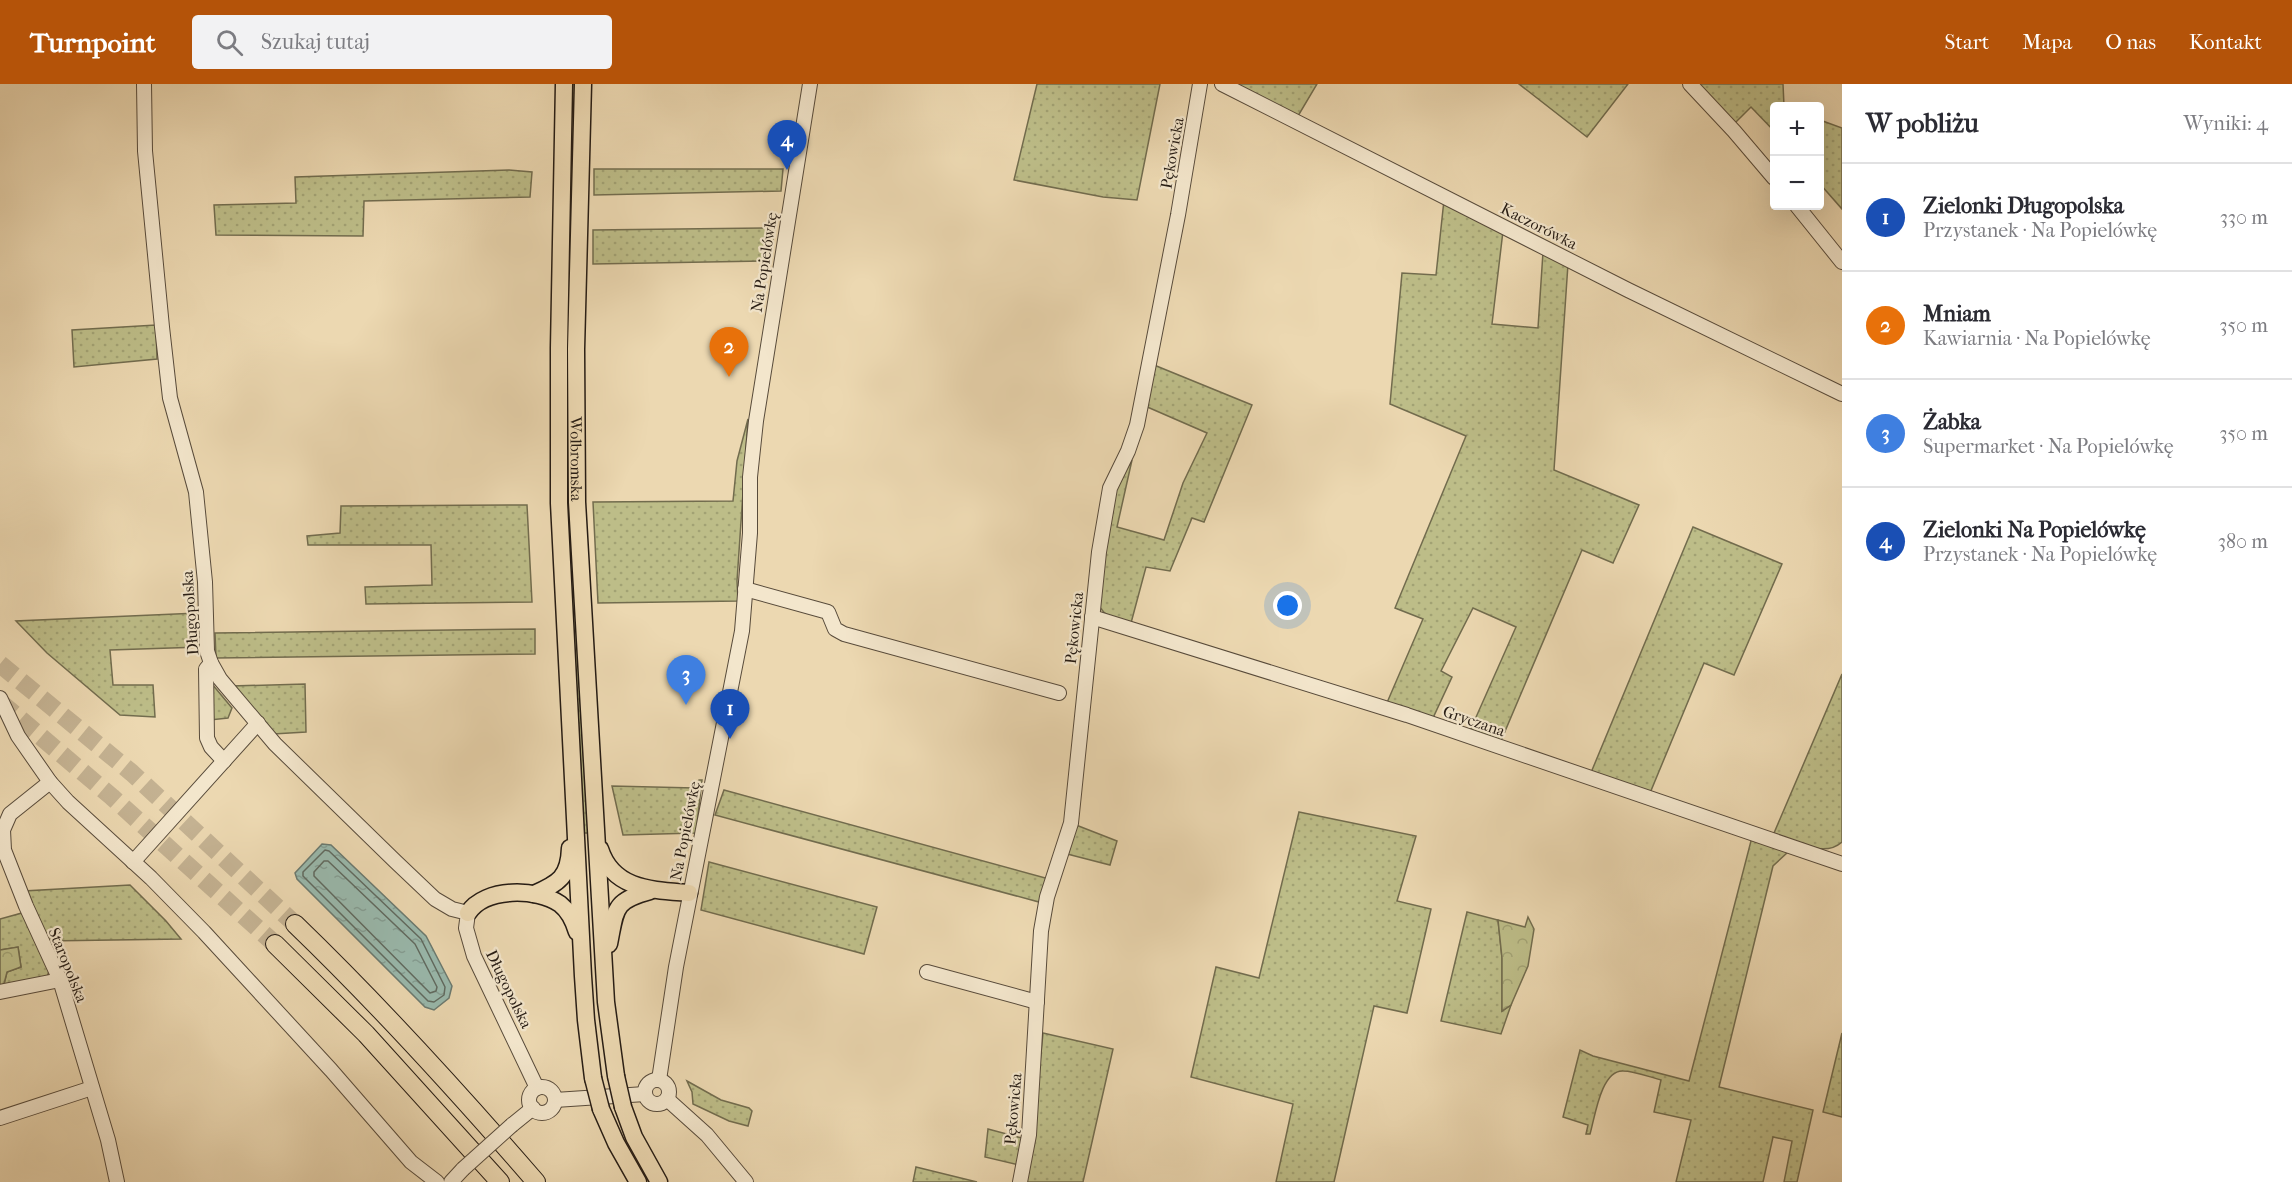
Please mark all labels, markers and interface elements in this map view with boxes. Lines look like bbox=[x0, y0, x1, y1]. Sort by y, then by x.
search box bbox=[192, 15, 612, 69]
text: Turnpoint bbox=[30, 26, 156, 59]
icon: search bbox=[213, 26, 246, 59]
text: Szukaj tutaj bbox=[261, 29, 370, 55]
text: Start bbox=[1945, 30, 1989, 54]
text: Mapa bbox=[2022, 30, 2072, 54]
text: O nas bbox=[2105, 30, 2156, 54]
text: Kontakt bbox=[2189, 30, 2262, 54]
map controls bbox=[1770, 102, 1824, 210]
button: + bbox=[1770, 102, 1824, 156]
text: W pobliżu bbox=[1866, 108, 1979, 139]
text: Wyniki: 4 bbox=[2184, 112, 2268, 135]
street label: Pękowicka bbox=[1156, 115, 1188, 190]
pin: 4 bbox=[768, 120, 806, 170]
button: − bbox=[1770, 156, 1824, 210]
text: Zielonki Długopolska bbox=[1923, 193, 2124, 219]
street label: Kaczorówka bbox=[1498, 199, 1581, 254]
text: 1 bbox=[1882, 206, 1889, 229]
text: 330 m bbox=[2220, 206, 2268, 229]
street label: Na Popielówkę bbox=[747, 211, 781, 313]
text: Przystanek · Na Popielówkę bbox=[1923, 219, 2157, 242]
text: Mniam bbox=[1923, 301, 1991, 327]
text: 2 bbox=[1880, 314, 1891, 337]
text: 350 m bbox=[2219, 314, 2268, 337]
text: Kawiarnia · Na Popielówkę bbox=[1923, 327, 2151, 350]
pin: 2 bbox=[710, 328, 748, 377]
text: Żabka bbox=[1923, 409, 1981, 435]
street label: Wolbromska bbox=[567, 415, 586, 502]
text: 3 bbox=[1881, 422, 1890, 445]
text: 350 m bbox=[2219, 422, 2268, 445]
text: Supermarket · Na Popielówkę bbox=[1923, 435, 2174, 458]
text: Zielonki Na Popielówkę bbox=[1923, 517, 2146, 543]
text: 4 bbox=[1880, 530, 1891, 553]
text: 380 m bbox=[2218, 530, 2268, 553]
text: Przystanek · Na Popielówkę bbox=[1923, 543, 2157, 566]
street label: Długopolska bbox=[178, 569, 202, 656]
street label: Pękowicka bbox=[1061, 591, 1087, 665]
your location bbox=[1273, 591, 1302, 620]
pin: 3 bbox=[666, 656, 706, 705]
pin: 1 bbox=[710, 690, 750, 739]
street label: Gryczana bbox=[1440, 702, 1508, 741]
street label: Na Popielówkę bbox=[666, 780, 704, 882]
street label: Staropolska bbox=[44, 925, 92, 1006]
street label: Długopolska bbox=[482, 947, 536, 1032]
street label: Pękowicka bbox=[1000, 1072, 1026, 1146]

